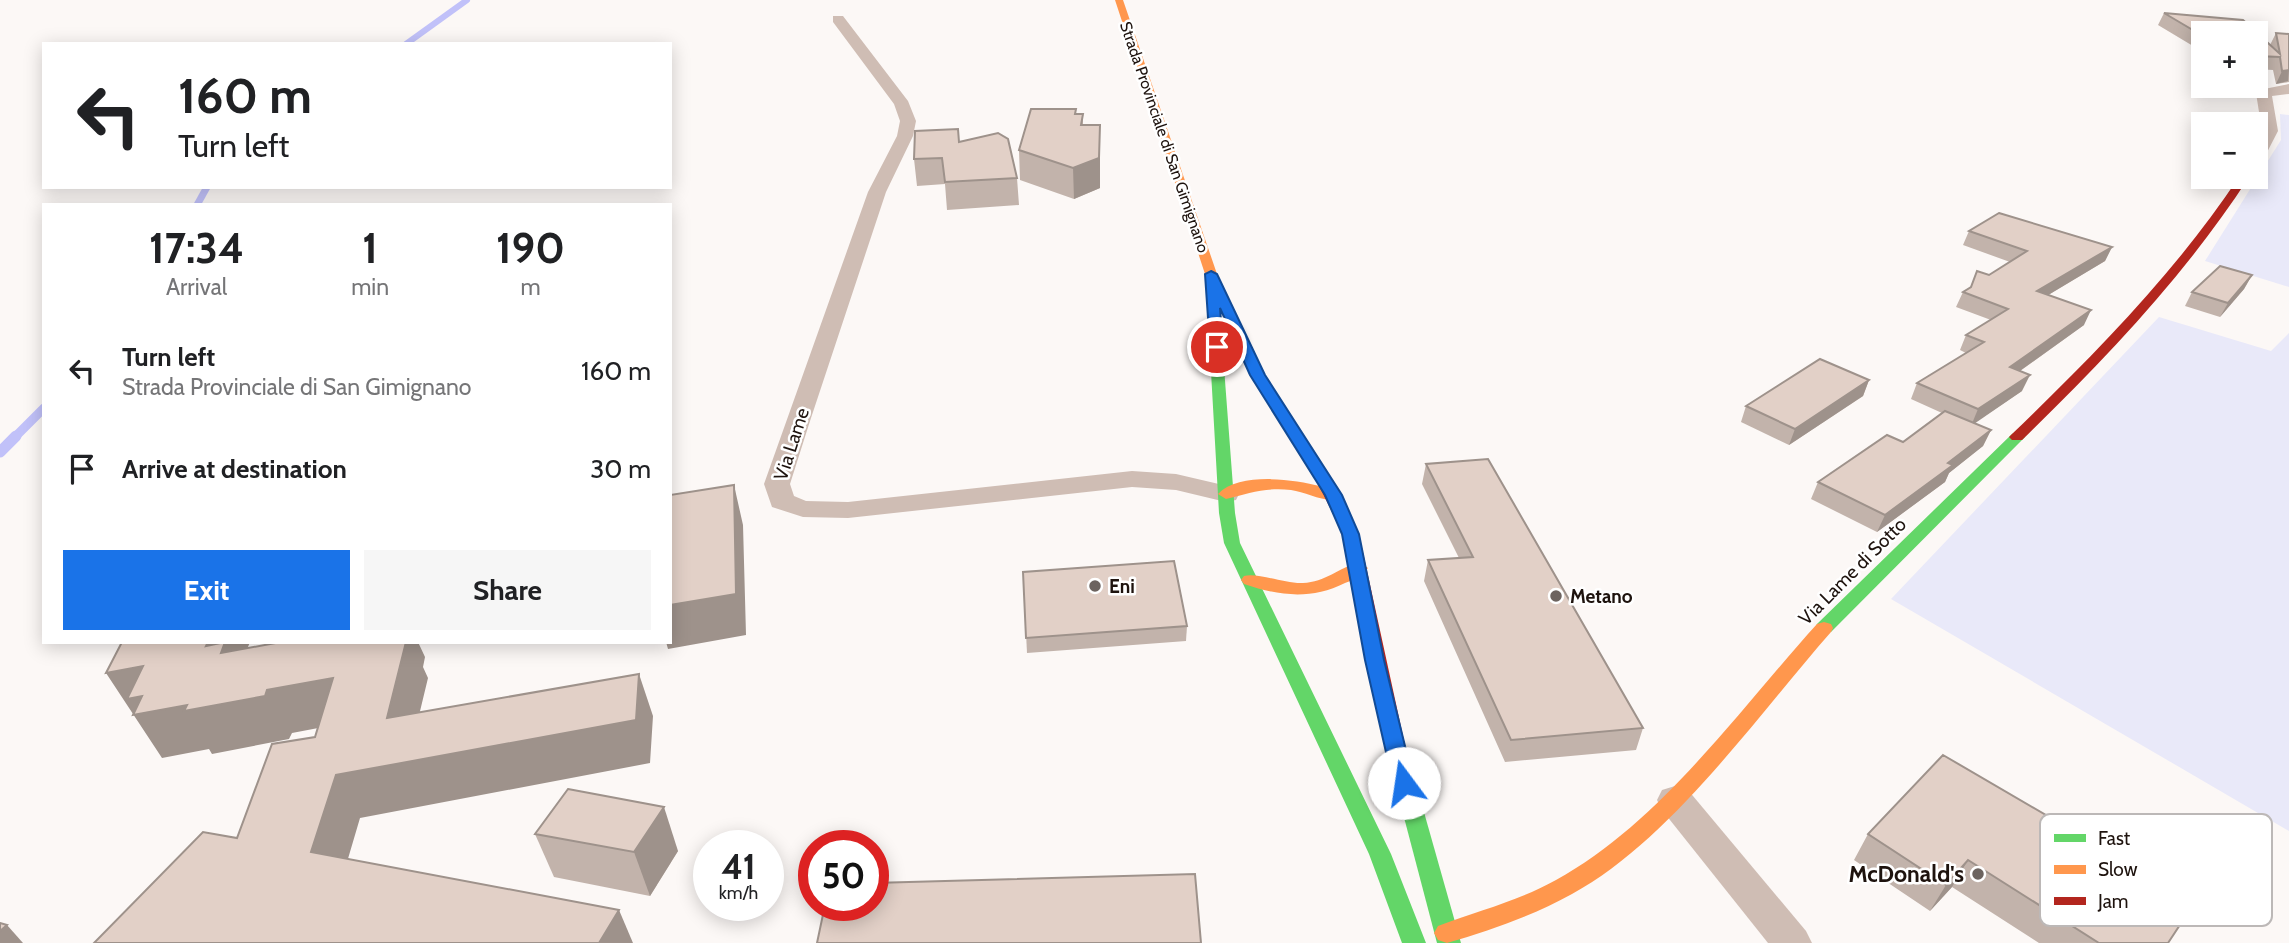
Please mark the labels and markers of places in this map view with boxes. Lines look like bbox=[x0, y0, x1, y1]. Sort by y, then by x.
pin bbox=[1187, 317, 1247, 377]
place label: Eni bbox=[1109, 575, 1135, 598]
marker: Eni bbox=[1087, 578, 1103, 594]
place label: Metano bbox=[1570, 585, 1633, 608]
marker: Metano bbox=[1548, 588, 1564, 604]
place label: McDonald's bbox=[1848, 860, 1964, 888]
marker: McDonald's bbox=[1970, 866, 1986, 882]

